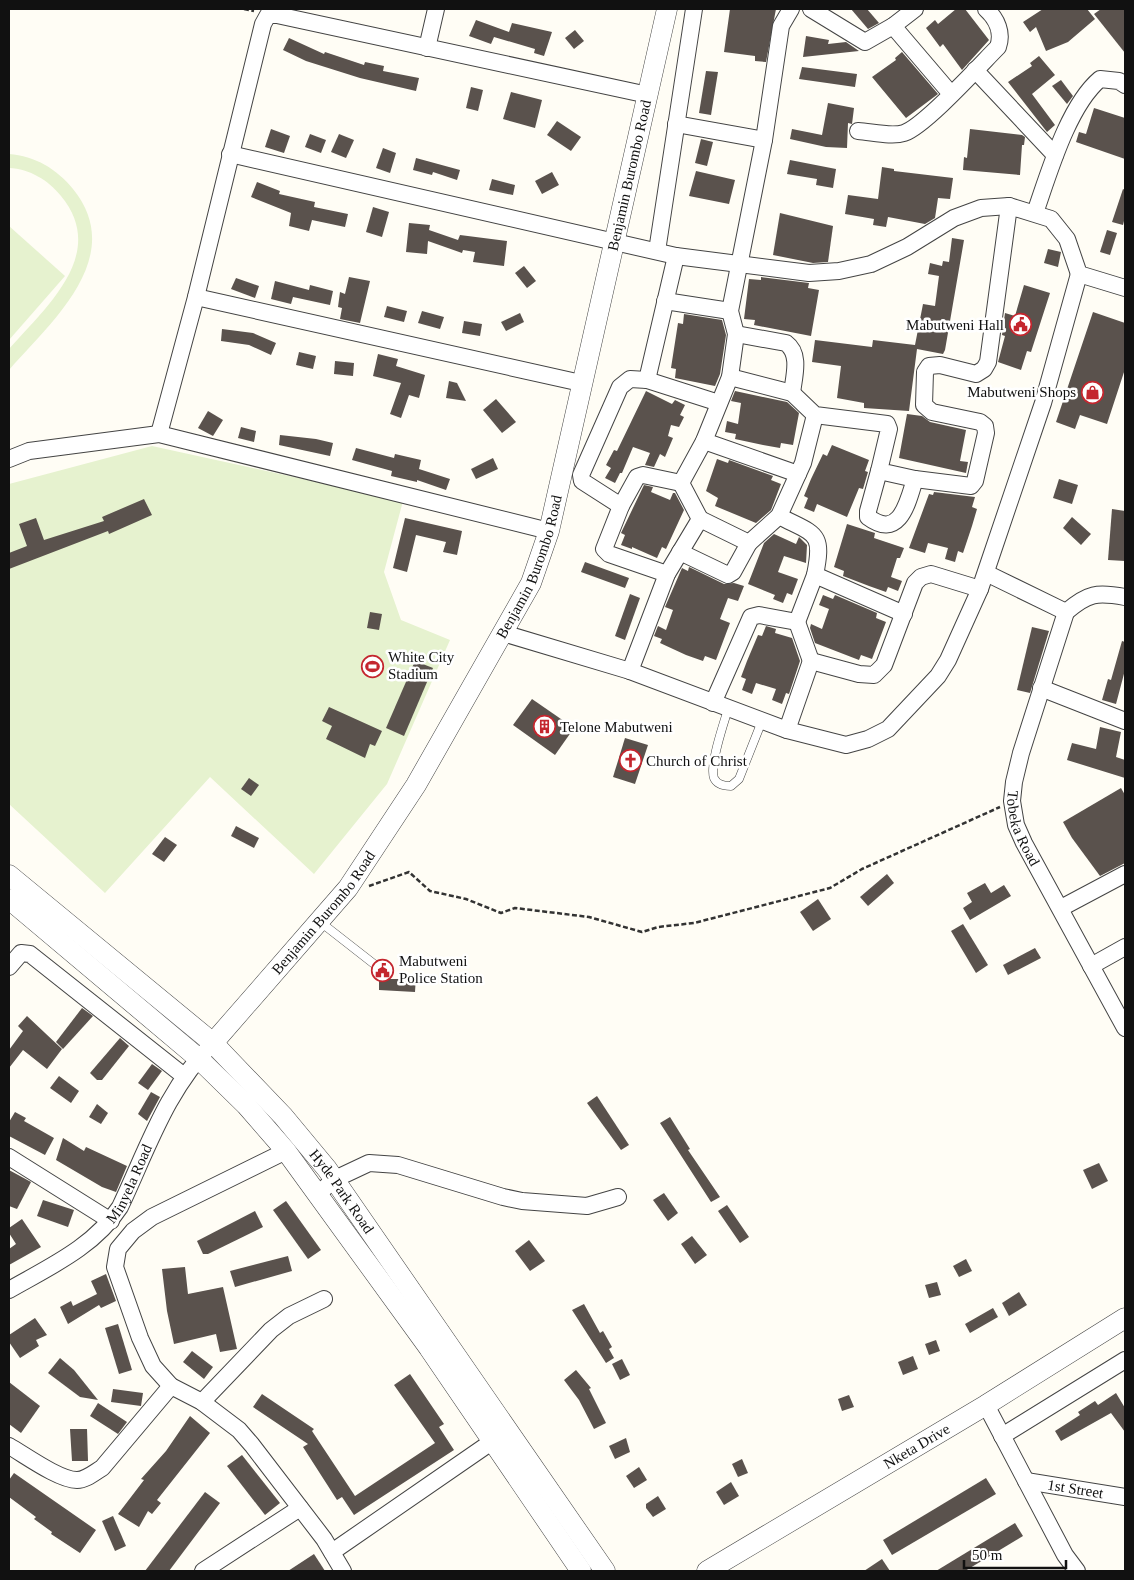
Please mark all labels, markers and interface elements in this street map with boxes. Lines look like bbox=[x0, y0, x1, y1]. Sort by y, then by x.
street label: Benjamin Burombo Road bbox=[605, 98, 654, 252]
public building icon: Mabutweni Hall bbox=[1008, 313, 1032, 337]
place label: Mabutweni Hall bbox=[906, 317, 1004, 333]
shop icon: Mabutweni Shops bbox=[1080, 380, 1104, 404]
place label: Mabutweni Shops bbox=[967, 384, 1076, 400]
street label: Benjamin Burombo Road bbox=[493, 493, 565, 641]
place label: White City Stadium bbox=[388, 649, 455, 682]
sports icon: White City Stadium bbox=[360, 654, 384, 678]
building icon: Telone Mabutweni bbox=[532, 715, 556, 739]
place label: Telone Mabutweni bbox=[560, 719, 673, 735]
church icon: Church of Christ bbox=[618, 749, 642, 773]
place label: Church of Christ bbox=[646, 753, 748, 769]
street label: Tobeka Road bbox=[1004, 790, 1043, 869]
street label: Benjamin Burombo Road bbox=[269, 848, 378, 977]
place label: Mabutweni Police Station bbox=[399, 953, 483, 986]
public building icon: Mabutweni Police Station bbox=[371, 958, 395, 982]
street label: Minyela Road bbox=[103, 1141, 155, 1226]
street label: Hyde Park Road bbox=[306, 1146, 377, 1237]
street label: Nketa Drive bbox=[881, 1420, 953, 1472]
street label: 1st Street bbox=[1046, 1477, 1105, 1501]
scale bar bbox=[964, 1538, 1066, 1570]
text: 50 m bbox=[972, 1547, 1003, 1563]

